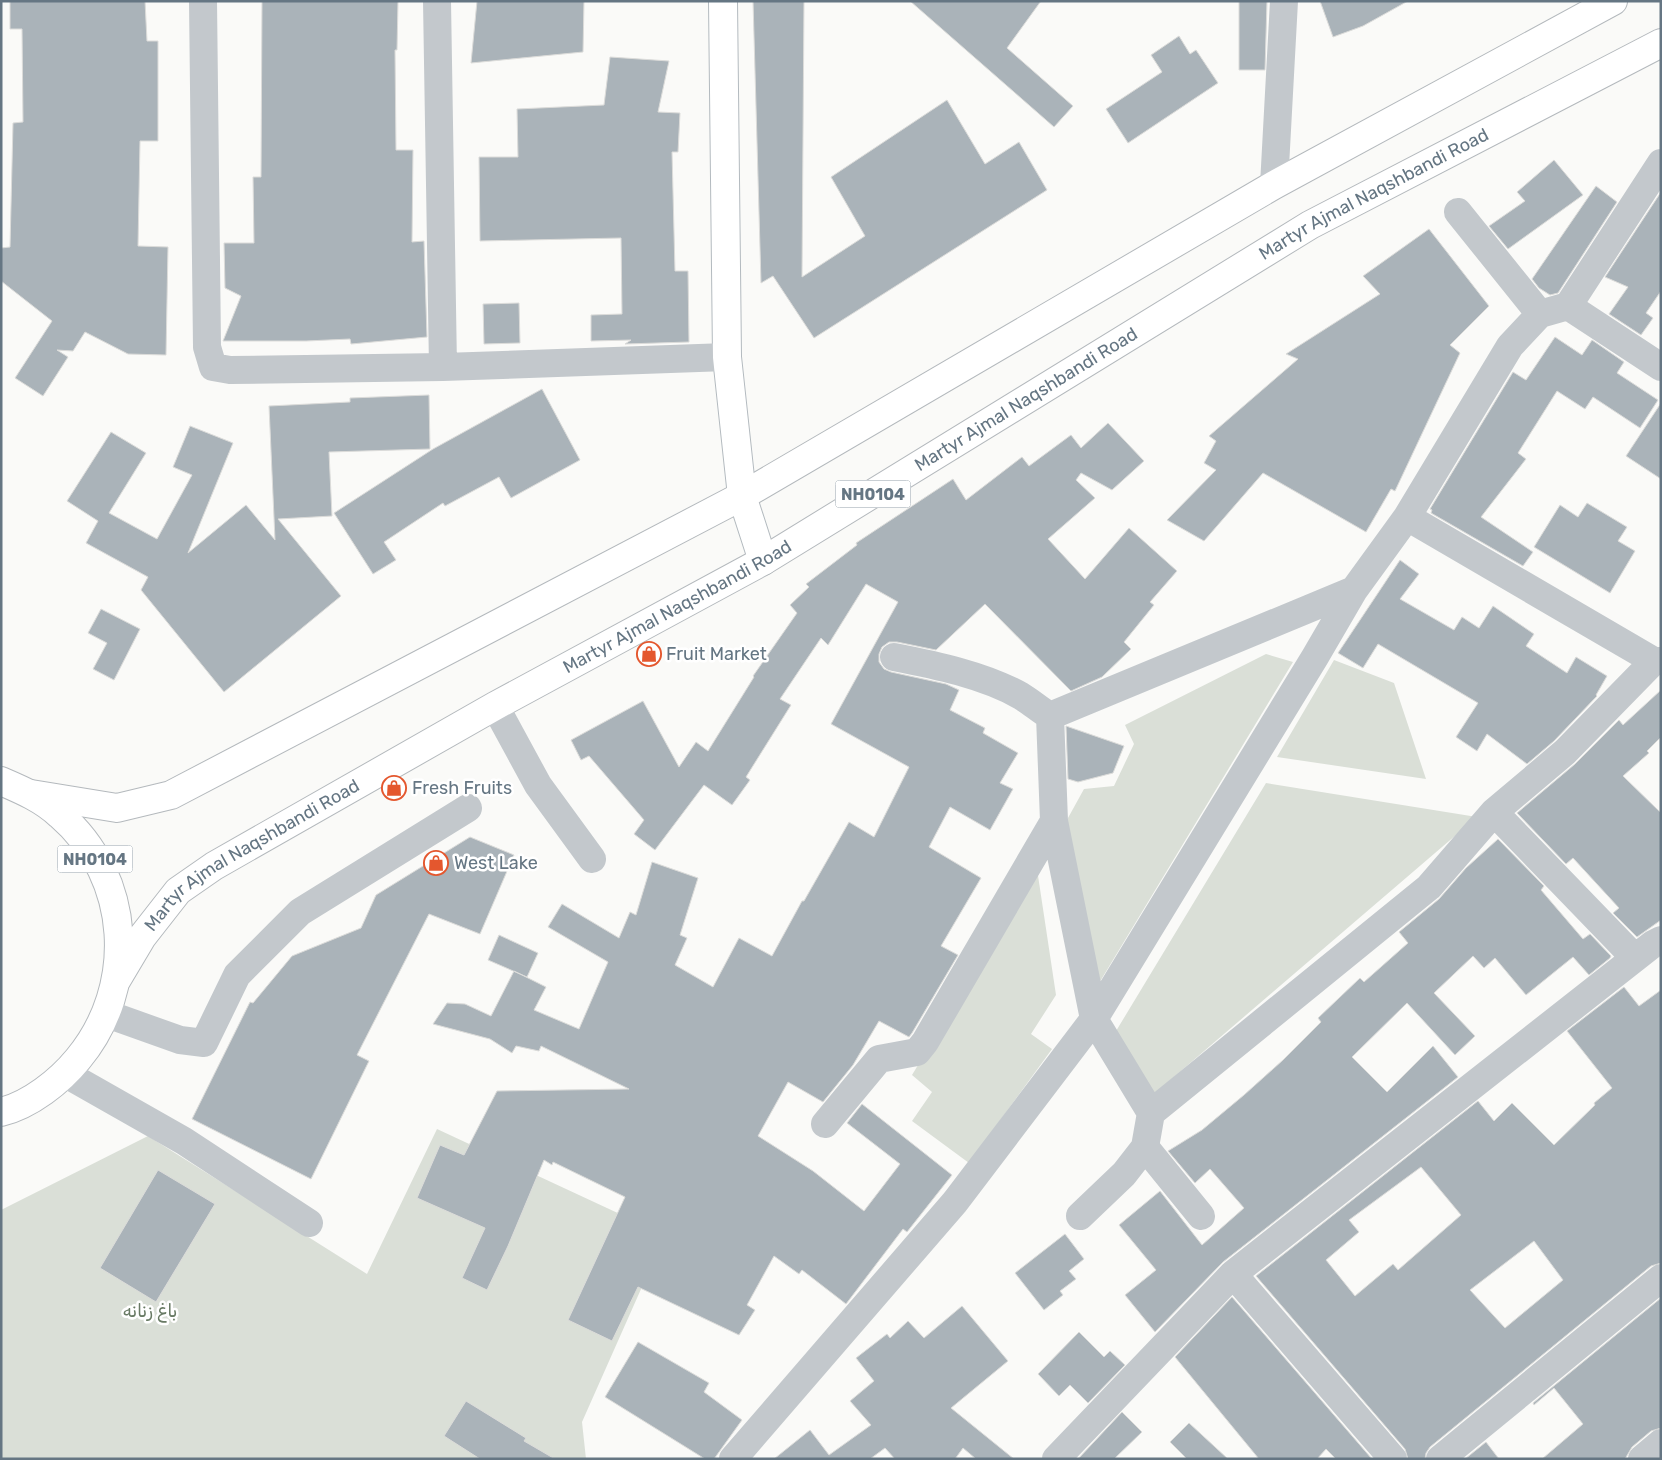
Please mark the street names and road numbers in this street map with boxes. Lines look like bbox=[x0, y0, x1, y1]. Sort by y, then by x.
street label: Martyr Ajmal Naqshbandi Road bbox=[1255, 123, 1492, 265]
street label: Martyr Ajmal Naqshbandi Road bbox=[911, 323, 1142, 476]
road number: NH0104 bbox=[836, 480, 910, 508]
street label: Martyr Ajmal Naqshbandi Road bbox=[559, 535, 796, 678]
street label: Martyr Ajmal Naqshbandi Road bbox=[140, 774, 363, 936]
road number: NH0104 bbox=[58, 846, 132, 872]

